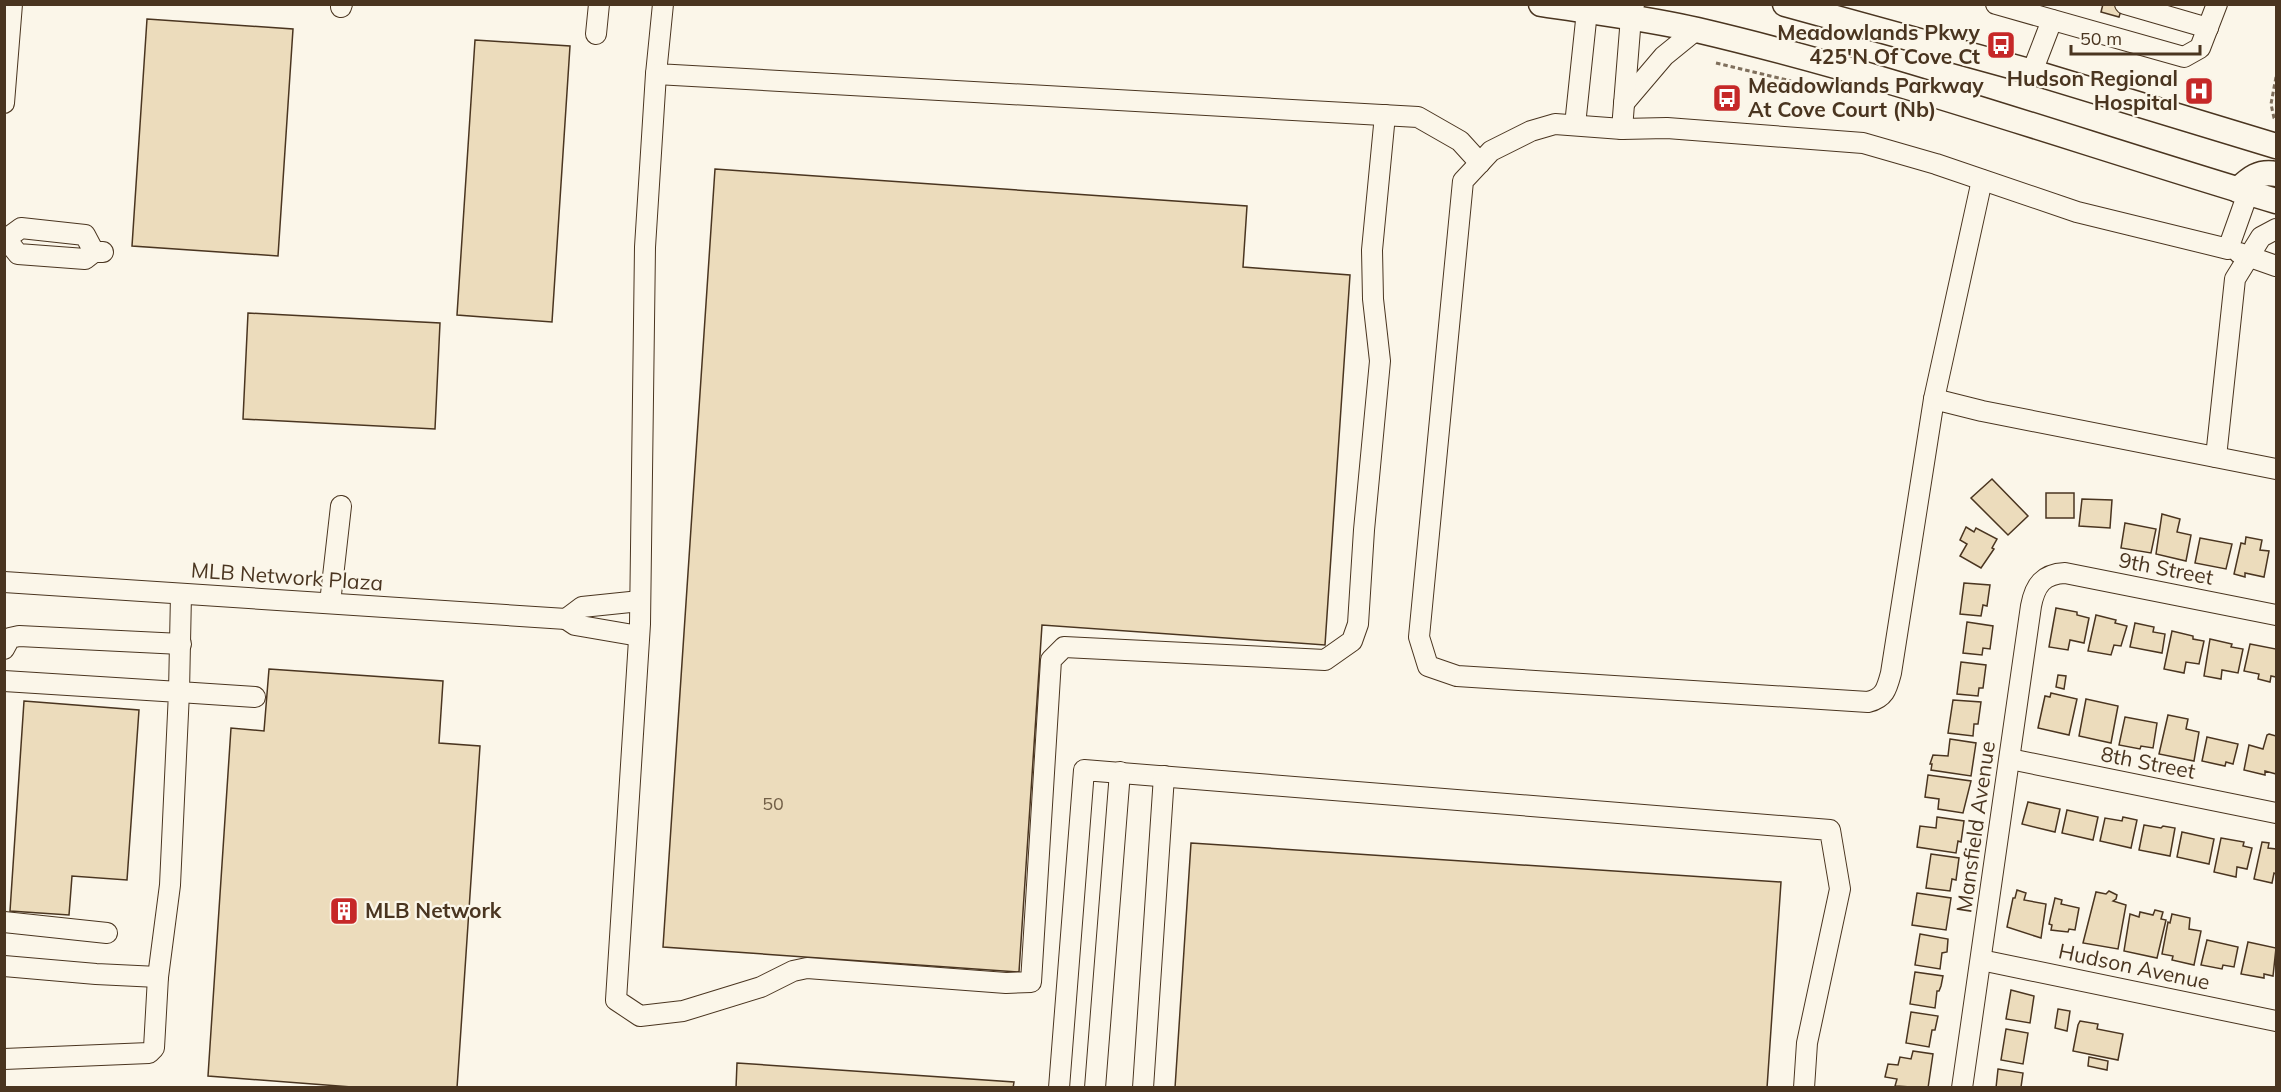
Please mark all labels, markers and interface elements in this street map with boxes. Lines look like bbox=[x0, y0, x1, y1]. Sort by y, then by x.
scale bar bbox=[2071, 18, 2200, 56]
place label: Meadowlands Pkwy 425'N Of Cove Ct bbox=[1777, 19, 1981, 69]
text: 50 m bbox=[2080, 27, 2122, 50]
bus stop icon: Meadowlands Pkwy 425'N Of Cove Ct bbox=[1985, 29, 2017, 61]
place label: Hudson Regional Hospital bbox=[2007, 65, 2178, 115]
place label: Meadowlands Parkway At Cove Court (Nb) bbox=[1748, 72, 1984, 122]
hospital icon: Hudson Regional Hospital bbox=[2183, 75, 2215, 107]
bus stop icon: Meadowlands Parkway At Cove Court (Nb) bbox=[1711, 82, 1743, 114]
street label: 9th Street bbox=[2117, 546, 2216, 590]
street label: MLB Network Plaza bbox=[190, 556, 384, 596]
street label: Mansfield Avenue bbox=[1950, 739, 2000, 914]
street label: 8th Street bbox=[2099, 740, 2198, 784]
house number: 50 bbox=[762, 792, 784, 815]
building icon: MLB Network bbox=[328, 895, 360, 927]
place label: MLB Network bbox=[365, 897, 502, 923]
street label: Hudson Avenue bbox=[2056, 937, 2212, 995]

